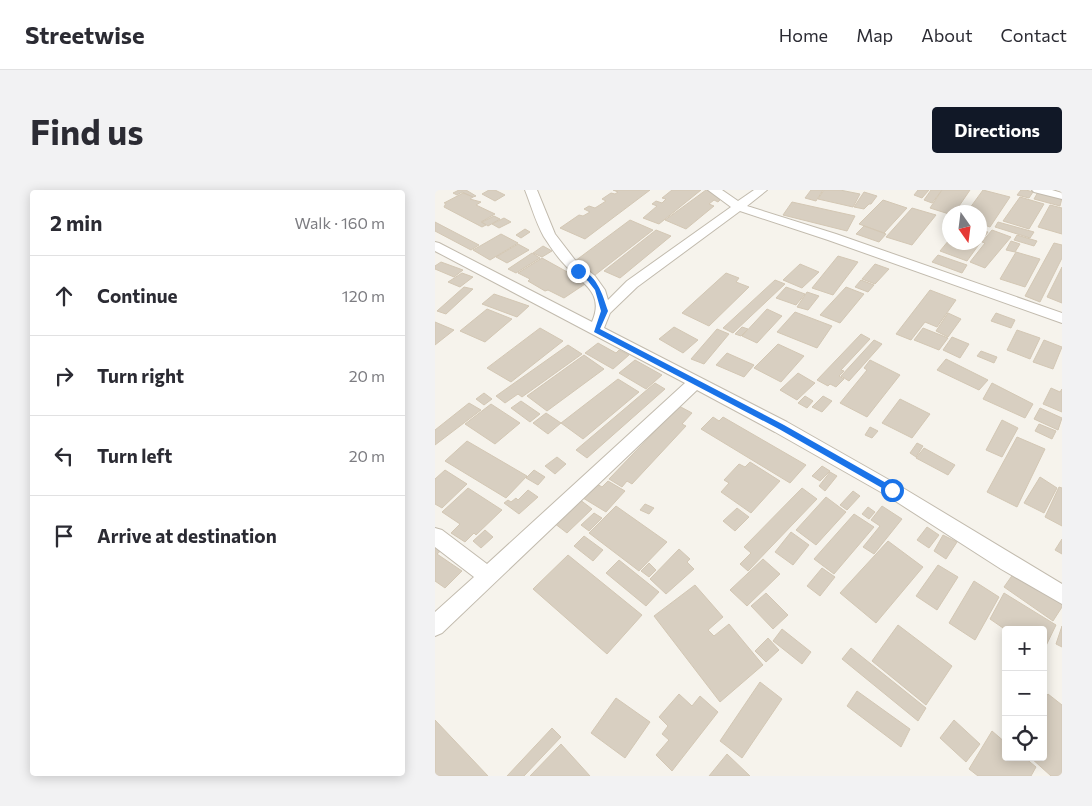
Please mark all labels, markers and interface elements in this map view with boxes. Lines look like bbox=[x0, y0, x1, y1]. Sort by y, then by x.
text: Streetwise bbox=[25, 20, 145, 49]
text: Home bbox=[779, 24, 828, 46]
text: Map bbox=[856, 24, 893, 46]
text: About bbox=[921, 24, 973, 46]
text: Contact bbox=[1001, 24, 1067, 46]
button: Directions bbox=[932, 107, 1062, 153]
text: Find us bbox=[30, 109, 144, 152]
north arrow bbox=[942, 205, 987, 250]
text: 2 min bbox=[50, 210, 102, 235]
text: Walk · 160 m bbox=[295, 213, 385, 232]
route end bbox=[567, 260, 590, 283]
icon: ahead bbox=[50, 282, 78, 310]
text: Continue bbox=[97, 284, 177, 307]
text: 120 m bbox=[342, 286, 385, 305]
icon: right bbox=[50, 362, 78, 390]
text: Turn right bbox=[97, 364, 184, 387]
text: 20 m bbox=[349, 366, 385, 385]
icon: left bbox=[50, 442, 78, 470]
text: Turn left bbox=[97, 444, 172, 467]
text: 20 m bbox=[349, 446, 385, 465]
route start bbox=[881, 479, 904, 502]
icon: arrive bbox=[50, 522, 78, 550]
text: Arrive at destination bbox=[97, 524, 277, 547]
map controls bbox=[1002, 626, 1047, 761]
button: + bbox=[1002, 626, 1047, 671]
button: − bbox=[1002, 671, 1047, 716]
button: locate bbox=[1002, 716, 1047, 761]

